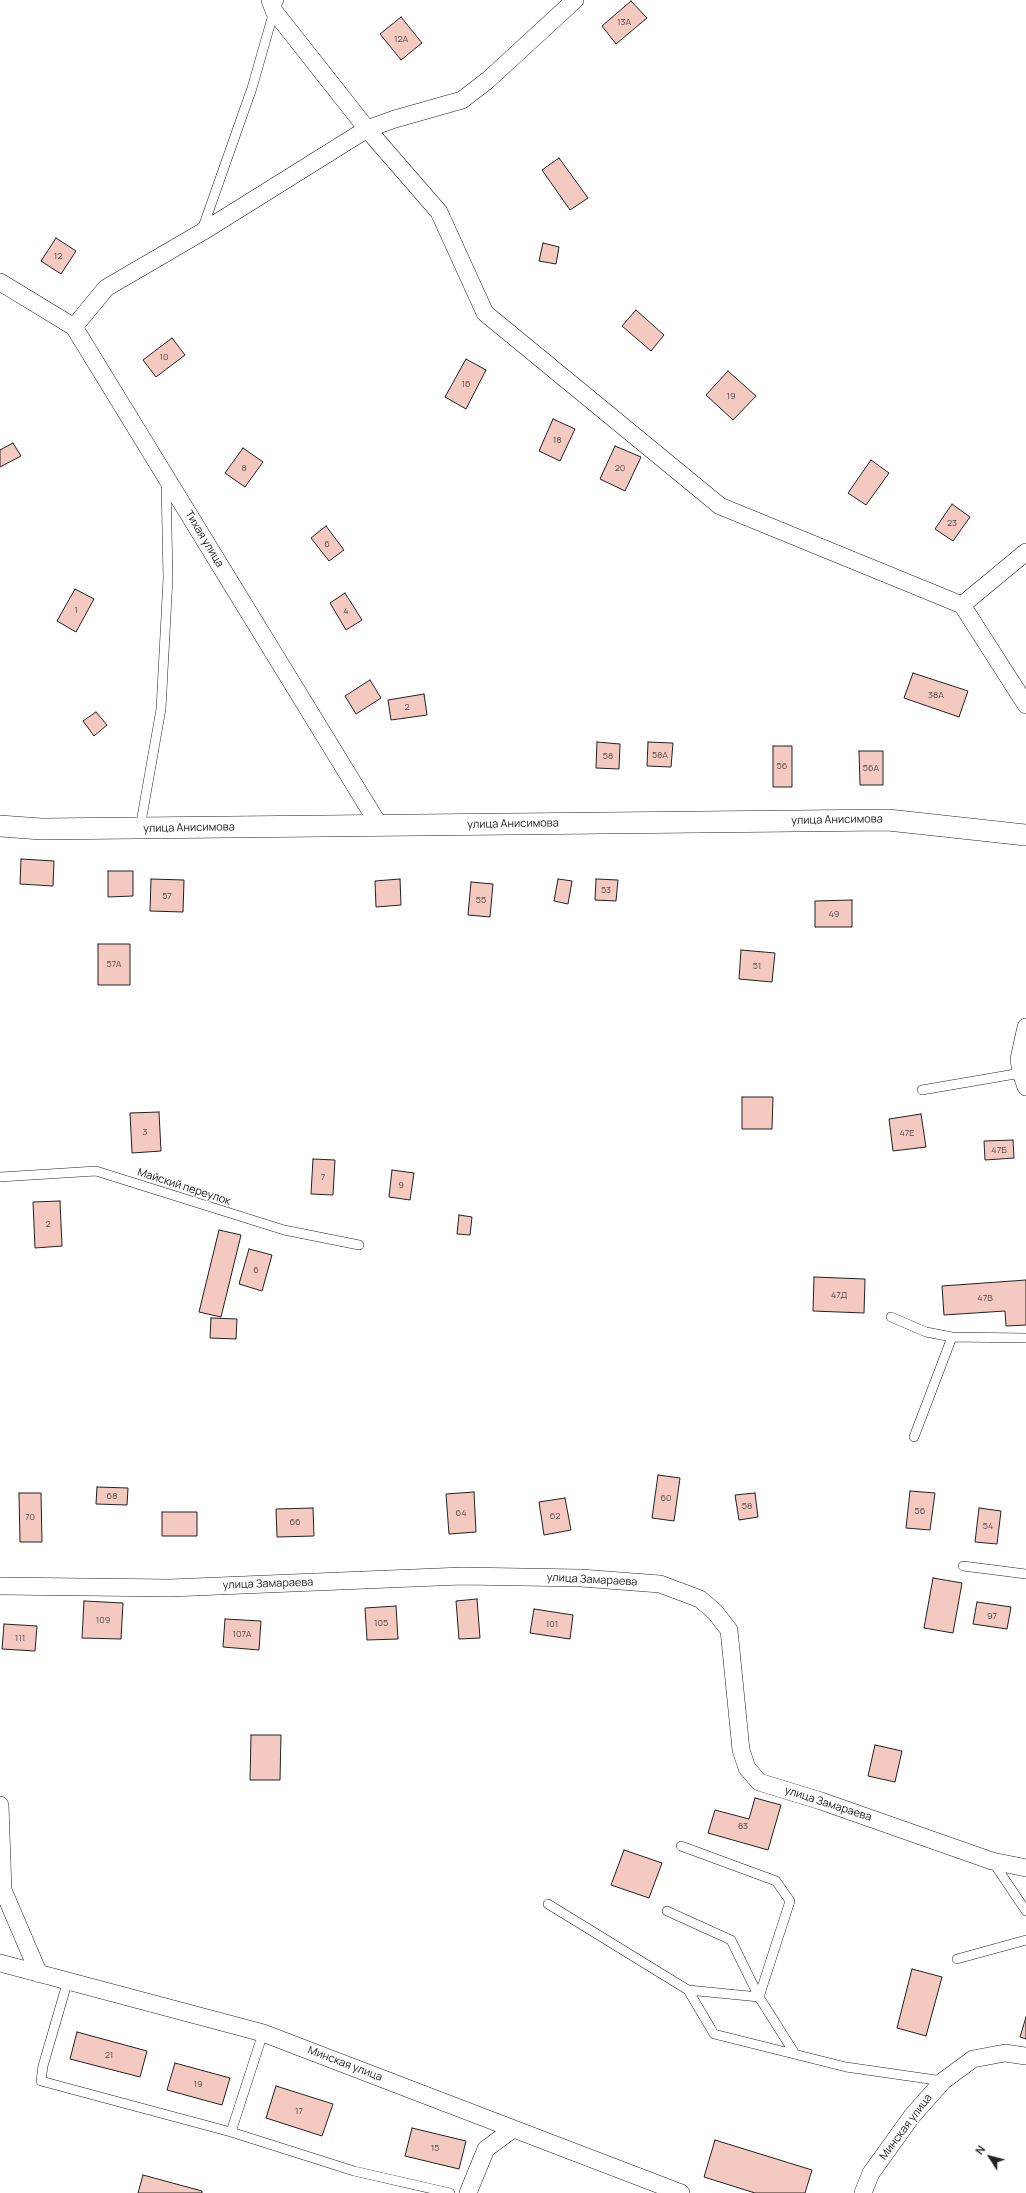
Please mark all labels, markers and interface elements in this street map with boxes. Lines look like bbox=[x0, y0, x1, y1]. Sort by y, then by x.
house number: 13А bbox=[617, 17, 631, 27]
house number: 12А bbox=[394, 34, 408, 44]
house number: 12 bbox=[54, 251, 62, 261]
house number: 10 bbox=[160, 352, 168, 362]
house number: 16 bbox=[461, 379, 471, 389]
house number: 19 bbox=[726, 391, 736, 401]
house number: 18 bbox=[553, 435, 561, 445]
house number: 8 bbox=[241, 463, 247, 473]
house number: 20 bbox=[615, 463, 625, 473]
street label: Тихая улица bbox=[182, 508, 226, 570]
house number: 23 bbox=[947, 518, 957, 528]
house number: 6 bbox=[324, 539, 330, 549]
house number: 1 bbox=[74, 605, 78, 615]
house number: 4 bbox=[343, 606, 349, 616]
house number: 38А bbox=[928, 690, 944, 700]
house number: 2 bbox=[404, 702, 410, 712]
house number: 58А bbox=[652, 750, 668, 760]
house number: 58 bbox=[603, 751, 613, 761]
house number: 56 bbox=[777, 761, 787, 771]
house number: 56А bbox=[863, 763, 879, 773]
street label: улица Анисимова bbox=[791, 813, 883, 827]
street label: улица Анисимова bbox=[467, 817, 559, 831]
street label: улица Анисимова bbox=[143, 821, 235, 835]
house number: 53 bbox=[601, 885, 611, 895]
house number: 57 bbox=[162, 891, 172, 901]
house number: 55 bbox=[476, 895, 486, 905]
house number: 49 bbox=[829, 909, 839, 919]
house number: 57А bbox=[106, 959, 122, 969]
house number: 51 bbox=[753, 961, 761, 971]
house number: 3 bbox=[143, 1127, 147, 1137]
house number: 47Е bbox=[900, 1128, 914, 1138]
house number: 47Б bbox=[991, 1145, 1007, 1155]
street label: Майский переулок bbox=[136, 1166, 232, 1208]
house number: 7 bbox=[321, 1172, 325, 1182]
house number: 9 bbox=[398, 1180, 404, 1190]
house number: 2 bbox=[45, 1219, 51, 1229]
house number: 6 bbox=[253, 1265, 259, 1275]
house number: 47Д bbox=[831, 1290, 847, 1300]
house number: 47В bbox=[977, 1293, 993, 1303]
house number: 68 bbox=[107, 1491, 117, 1501]
house number: 60 bbox=[660, 1493, 672, 1503]
house number: 58 bbox=[742, 1501, 752, 1511]
house number: 56 bbox=[915, 1506, 925, 1516]
house number: 64 bbox=[456, 1508, 466, 1518]
house number: 62 bbox=[550, 1511, 560, 1521]
house number: 70 bbox=[25, 1512, 35, 1522]
house number: 66 bbox=[289, 1517, 301, 1527]
house number: 54 bbox=[983, 1521, 993, 1531]
street label: улица Замараева bbox=[546, 1571, 638, 1589]
street label: улица Замараева bbox=[222, 1576, 314, 1592]
house number: 97 bbox=[987, 1611, 997, 1621]
house number: 109 bbox=[96, 1615, 110, 1625]
house number: 105 bbox=[374, 1618, 388, 1628]
house number: 101 bbox=[546, 1619, 558, 1629]
house number: 107А bbox=[233, 1629, 251, 1639]
house number: 111 bbox=[15, 1633, 25, 1643]
street label: улица Замараева bbox=[783, 1784, 873, 1824]
house number: 83 bbox=[738, 1821, 748, 1831]
street label: Минская улица bbox=[306, 2044, 384, 2084]
house number: 21 bbox=[105, 2050, 113, 2060]
house number: 19 bbox=[193, 2079, 203, 2089]
street label: Минская улица bbox=[877, 2091, 935, 2163]
house number: 17 bbox=[295, 2106, 303, 2116]
north arrow bbox=[970, 2137, 1010, 2177]
text: N bbox=[971, 2142, 988, 2157]
house number: 15 bbox=[431, 2143, 439, 2153]

